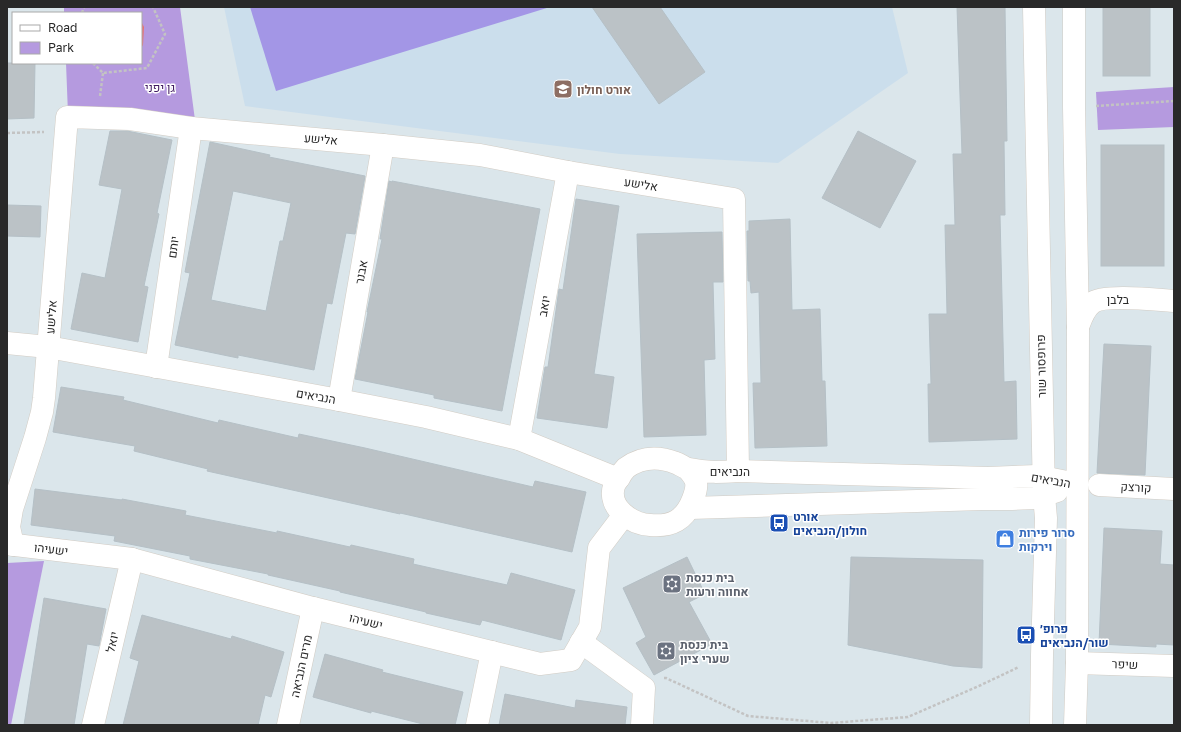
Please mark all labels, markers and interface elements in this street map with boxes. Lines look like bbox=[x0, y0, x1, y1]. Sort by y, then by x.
legend bbox=[12, 12, 142, 64]
text: Road bbox=[48, 20, 77, 35]
text: Park bbox=[48, 40, 74, 55]
school or university icon: אורט חולון bbox=[552, 78, 574, 100]
park label: גן יפני bbox=[145, 80, 175, 95]
place label: אורט חולון bbox=[577, 82, 631, 97]
street label: אלישע bbox=[303, 130, 339, 148]
street label: אלישע bbox=[623, 174, 659, 194]
street label: יותם bbox=[164, 235, 182, 259]
street label: אבנר bbox=[352, 258, 371, 285]
street label: בלבן bbox=[1107, 292, 1130, 307]
street label: יואב bbox=[535, 294, 553, 318]
street label: אלישע bbox=[42, 299, 60, 334]
street label: פרופסור שור bbox=[1033, 334, 1049, 398]
street label: הנביאים bbox=[295, 385, 337, 407]
street label: הנביאים bbox=[710, 464, 750, 479]
street label: הנביאים bbox=[1030, 469, 1072, 491]
street label: קורצק bbox=[1120, 479, 1152, 495]
place label: אורט חולון/הנביאים bbox=[793, 509, 867, 538]
bus stop icon: אורט חולון/הנביאים bbox=[768, 512, 790, 534]
place label: סרור פירות וירקות bbox=[1019, 525, 1075, 554]
shop icon: סרור פירות וירקות bbox=[994, 528, 1016, 550]
street label: ישעיהו bbox=[33, 539, 69, 559]
place label: בית כנסת אחווה ורעות bbox=[686, 570, 749, 599]
synagogue icon: בית כנסת אחווה ורעות bbox=[661, 573, 683, 595]
street label: ישעיהו bbox=[348, 610, 384, 632]
place label: פרופ׳ שור/הנביאים bbox=[1040, 621, 1109, 650]
bus stop icon: פרופ׳ שור/הנביאים bbox=[1015, 624, 1037, 646]
street label: יואל bbox=[102, 630, 122, 654]
street label: מרים הנביאה bbox=[287, 633, 315, 699]
place label: בית כנסת שערי ציון bbox=[680, 637, 730, 666]
synagogue icon: בית כנסת שערי ציון bbox=[655, 640, 677, 662]
street label: שיפר bbox=[1111, 656, 1139, 672]

